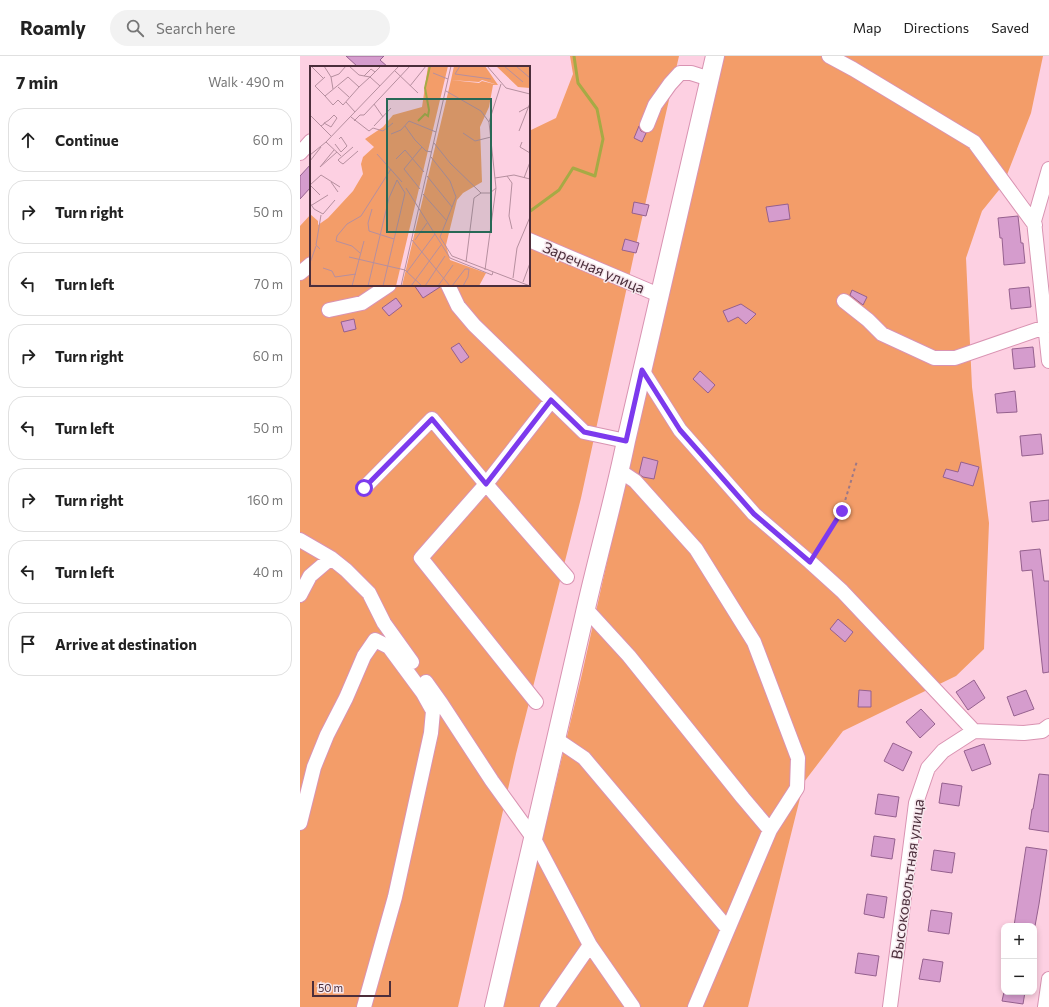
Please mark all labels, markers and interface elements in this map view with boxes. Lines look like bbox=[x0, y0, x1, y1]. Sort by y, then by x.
search box bbox=[110, 10, 390, 46]
text: Roamly bbox=[20, 16, 86, 39]
icon: search bbox=[124, 17, 146, 39]
text: Search here bbox=[156, 19, 235, 37]
text: Map bbox=[853, 19, 882, 36]
text: Directions bbox=[904, 19, 969, 36]
text: Saved bbox=[991, 19, 1029, 36]
inset map bbox=[310, 66, 530, 286]
text: 7 min bbox=[16, 72, 58, 93]
text: Walk · 490 m bbox=[208, 74, 284, 90]
icon: ahead bbox=[17, 129, 39, 151]
text: Continue bbox=[55, 131, 119, 149]
text: 60 m bbox=[253, 132, 283, 148]
icon: right bbox=[17, 201, 39, 223]
text: Turn right bbox=[55, 203, 124, 221]
text: 50 m bbox=[253, 204, 283, 220]
street label: Заречная улица bbox=[540, 237, 648, 297]
icon: left bbox=[17, 273, 39, 295]
text: Turn left bbox=[55, 275, 114, 293]
text: 70 m bbox=[254, 276, 283, 292]
icon: right bbox=[17, 345, 39, 367]
text: Turn right bbox=[55, 347, 124, 365]
text: 60 m bbox=[253, 348, 283, 364]
icon: left bbox=[17, 417, 39, 439]
text: Turn left bbox=[55, 419, 114, 437]
text: 50 m bbox=[253, 420, 283, 436]
route start bbox=[355, 479, 373, 497]
icon: right bbox=[17, 489, 39, 511]
text: Turn right bbox=[55, 491, 124, 509]
text: 160 m bbox=[247, 492, 283, 508]
route end bbox=[833, 502, 851, 520]
icon: left bbox=[17, 561, 39, 583]
text: Turn left bbox=[55, 563, 114, 581]
text: 40 m bbox=[253, 564, 283, 580]
icon: arrive bbox=[17, 633, 39, 655]
text: Arrive at destination bbox=[55, 635, 197, 653]
street label: Высоковольтная улица bbox=[887, 798, 927, 960]
map controls bbox=[1001, 923, 1037, 995]
button: + bbox=[1001, 923, 1037, 959]
button: − bbox=[1001, 959, 1037, 995]
scale bar bbox=[312, 979, 391, 998]
text: 50 m bbox=[318, 981, 343, 994]

